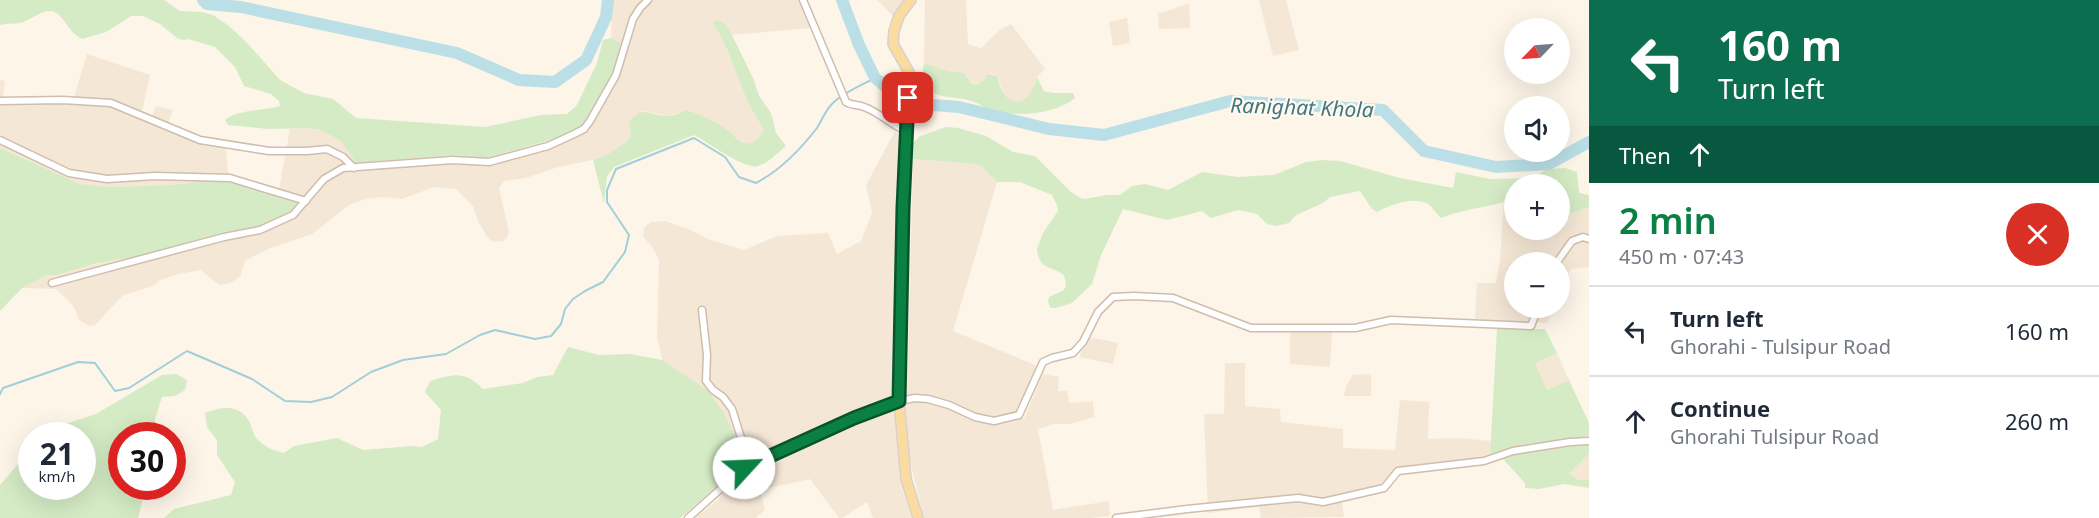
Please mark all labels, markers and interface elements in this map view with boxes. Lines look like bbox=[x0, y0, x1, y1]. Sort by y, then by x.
text: 160 m bbox=[1718, 16, 1842, 73]
north arrow bbox=[1504, 18, 1570, 84]
map controls bbox=[1504, 18, 1570, 318]
icon: left bbox=[1619, 24, 1697, 102]
text: Turn left bbox=[1718, 70, 1824, 107]
pin bbox=[882, 72, 933, 123]
icon: arrive bbox=[891, 81, 924, 114]
water label: Ranighat Khola bbox=[1230, 91, 1374, 123]
button: sound bbox=[1504, 96, 1570, 162]
icon: ahead bbox=[1683, 138, 1716, 171]
text: Then bbox=[1619, 140, 1671, 170]
button: + bbox=[1504, 174, 1570, 240]
text: 2 min bbox=[1619, 196, 1717, 245]
button: close bbox=[2006, 203, 2069, 266]
text: 450 m · 07:43 bbox=[1619, 243, 1744, 270]
button: − bbox=[1504, 252, 1570, 318]
text: Turn left bbox=[1670, 303, 1764, 333]
icon: left bbox=[1619, 315, 1652, 348]
text: 160 m bbox=[2005, 316, 2069, 346]
text: Ghorahi - Tulsipur Road bbox=[1670, 333, 1891, 360]
text: Continue bbox=[1670, 393, 1770, 423]
icon: ahead bbox=[1619, 405, 1652, 438]
text: 260 m bbox=[2005, 406, 2069, 436]
speed limit sign: 30 bbox=[108, 422, 186, 500]
text: Ghorahi Tulsipur Road bbox=[1670, 423, 1879, 450]
text: 21 bbox=[40, 433, 74, 474]
position arrow bbox=[712, 436, 776, 500]
text: km/h bbox=[39, 466, 75, 486]

